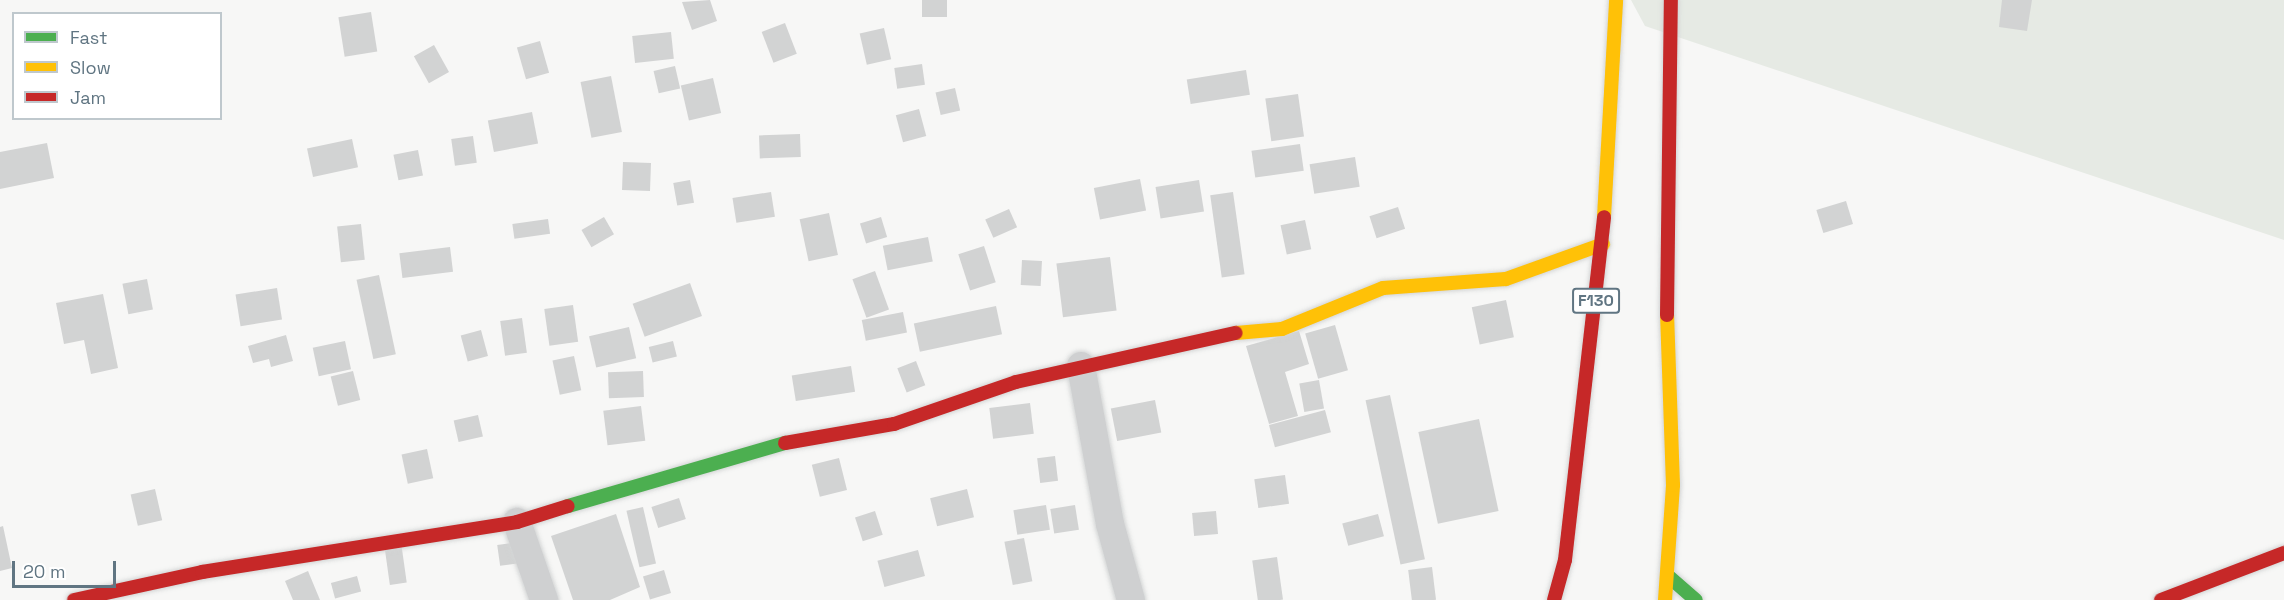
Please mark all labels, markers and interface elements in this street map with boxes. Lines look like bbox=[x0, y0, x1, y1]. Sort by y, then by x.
legend bbox=[12, 12, 222, 120]
text: Fast bbox=[70, 26, 107, 49]
text: Slow bbox=[70, 56, 111, 79]
text: Jam bbox=[70, 86, 106, 109]
road number: F130 bbox=[1572, 288, 1620, 314]
scale bar bbox=[15, 549, 118, 587]
text: 20 m bbox=[23, 560, 66, 583]

